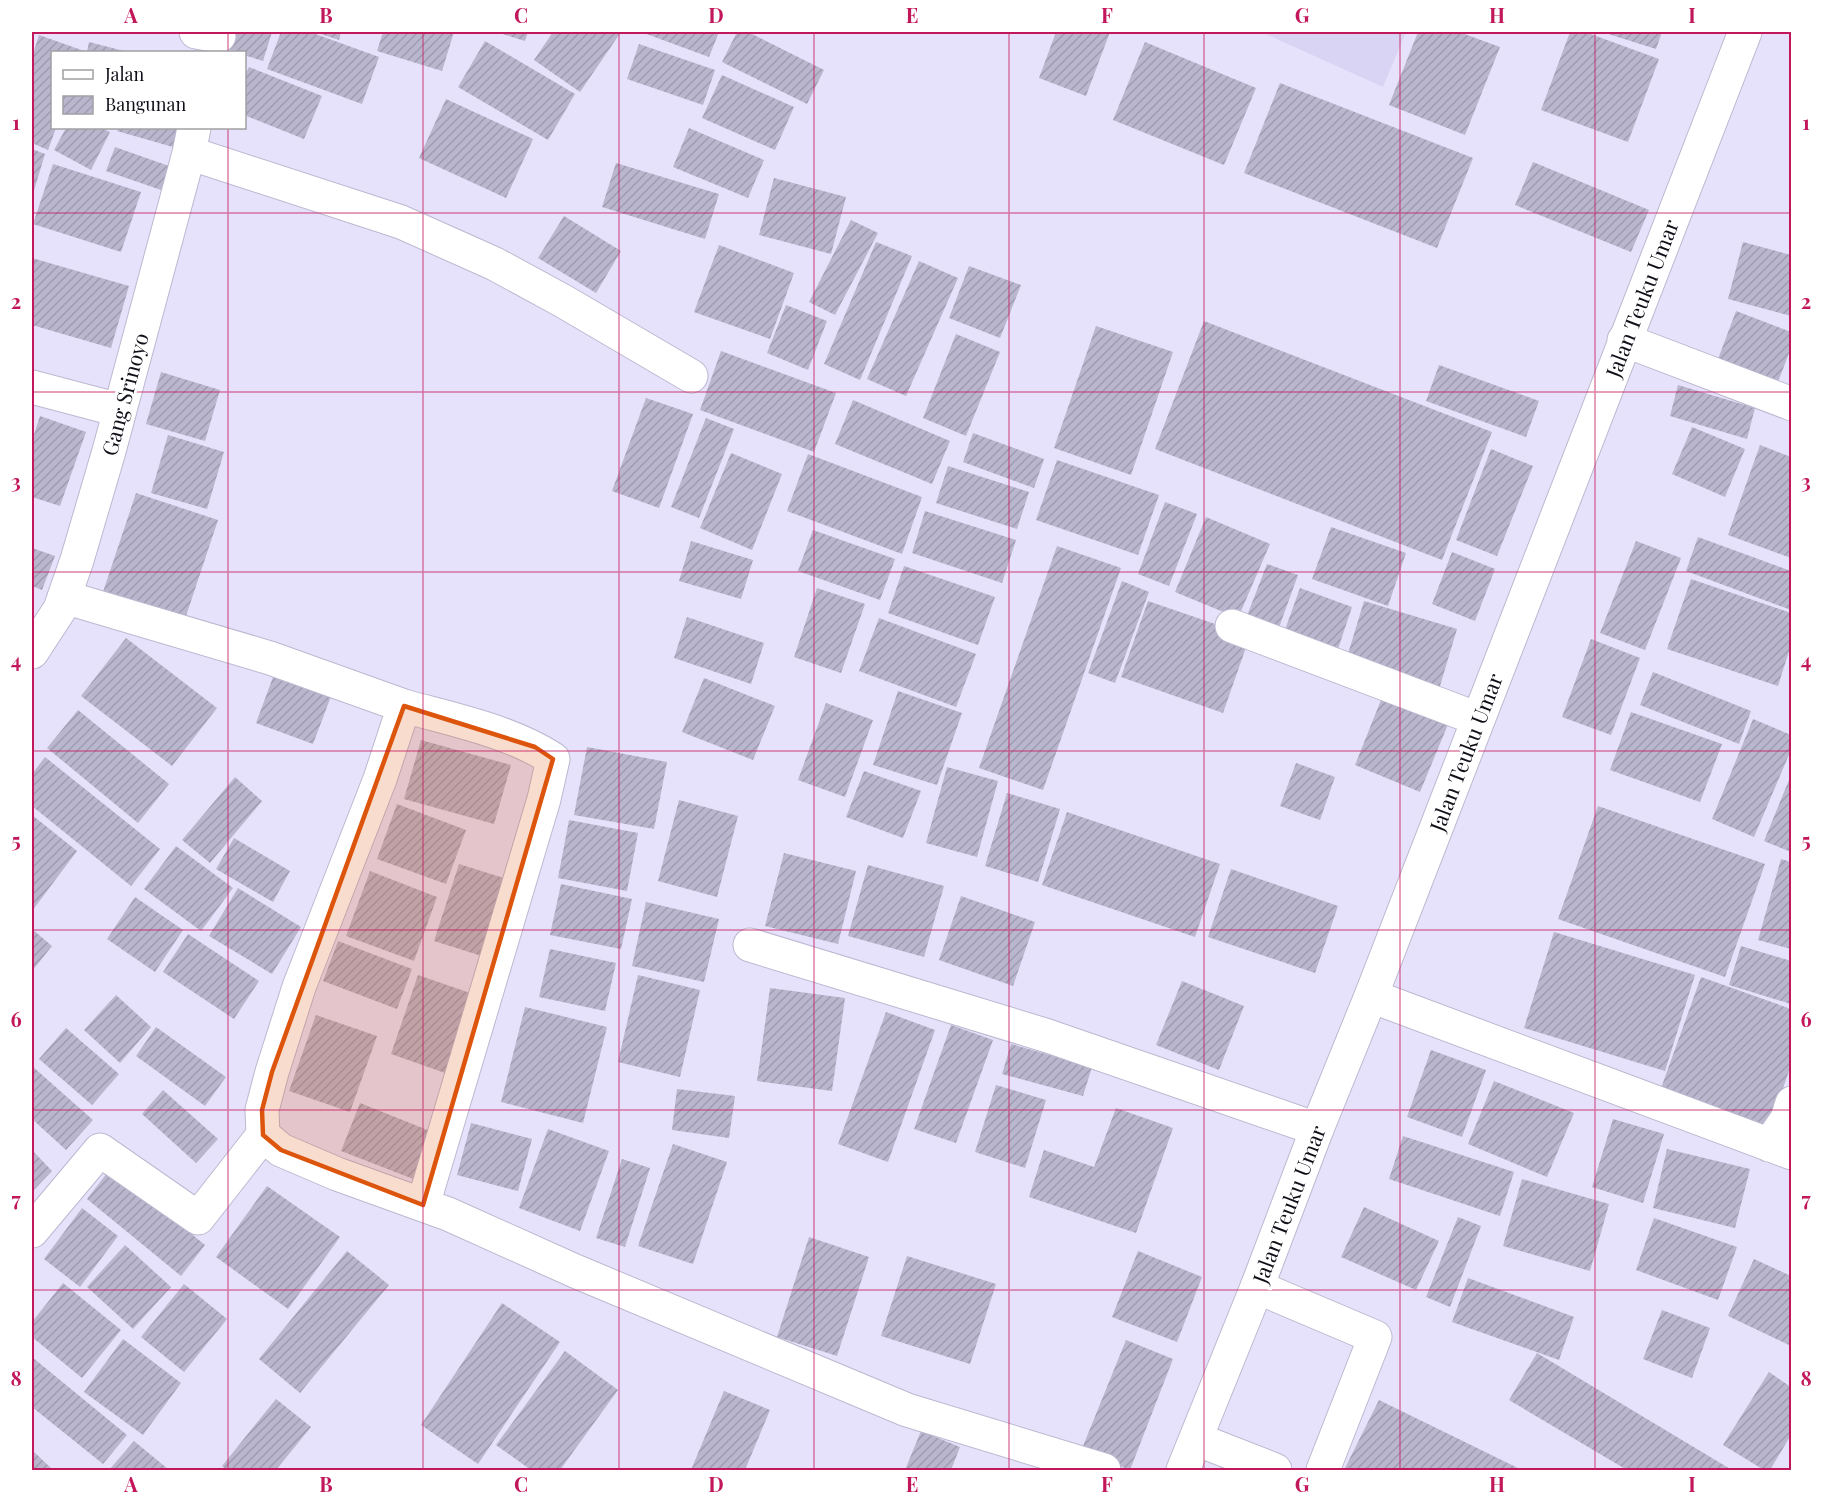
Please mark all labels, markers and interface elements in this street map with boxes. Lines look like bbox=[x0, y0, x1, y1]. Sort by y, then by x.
text: A bbox=[123, 1, 138, 28]
text: B bbox=[319, 1, 333, 28]
text: C bbox=[514, 1, 528, 28]
text: D bbox=[708, 1, 724, 28]
text: E bbox=[906, 1, 918, 28]
text: F bbox=[1101, 1, 1113, 28]
text: G bbox=[1295, 1, 1310, 28]
text: H bbox=[1489, 1, 1505, 28]
text: I bbox=[1688, 1, 1696, 28]
legend bbox=[51, 51, 246, 129]
text: Jalan bbox=[104, 62, 145, 86]
text: Bangunan bbox=[105, 92, 186, 116]
text: 1 bbox=[12, 108, 20, 135]
text: 1 bbox=[1802, 108, 1810, 135]
street label: Jalan Teuku Umar bbox=[1598, 214, 1684, 382]
text: 2 bbox=[11, 287, 21, 314]
text: 2 bbox=[1801, 287, 1811, 314]
street label: Gang Srinoyo bbox=[94, 329, 154, 459]
text: 3 bbox=[11, 467, 21, 494]
text: 3 bbox=[1801, 467, 1811, 494]
text: 4 bbox=[11, 646, 21, 673]
text: 4 bbox=[1801, 646, 1811, 673]
street label: Jalan Teuku Umar bbox=[1422, 668, 1508, 836]
text: 5 bbox=[11, 826, 21, 853]
text: 5 bbox=[1801, 826, 1811, 853]
text: 6 bbox=[10, 1005, 22, 1032]
text: 6 bbox=[1800, 1005, 1812, 1032]
street label: Jalan Teuku Umar bbox=[1245, 1120, 1331, 1288]
text: 7 bbox=[11, 1185, 21, 1212]
text: 7 bbox=[1801, 1185, 1811, 1212]
text: 8 bbox=[10, 1364, 22, 1391]
text: 8 bbox=[1800, 1364, 1812, 1391]
text: A bbox=[123, 1470, 138, 1497]
text: B bbox=[319, 1470, 333, 1497]
text: C bbox=[514, 1470, 528, 1497]
text: D bbox=[708, 1470, 724, 1497]
text: E bbox=[906, 1470, 918, 1497]
text: F bbox=[1101, 1470, 1113, 1497]
text: G bbox=[1295, 1470, 1310, 1497]
text: H bbox=[1489, 1470, 1505, 1497]
text: I bbox=[1688, 1470, 1696, 1497]

